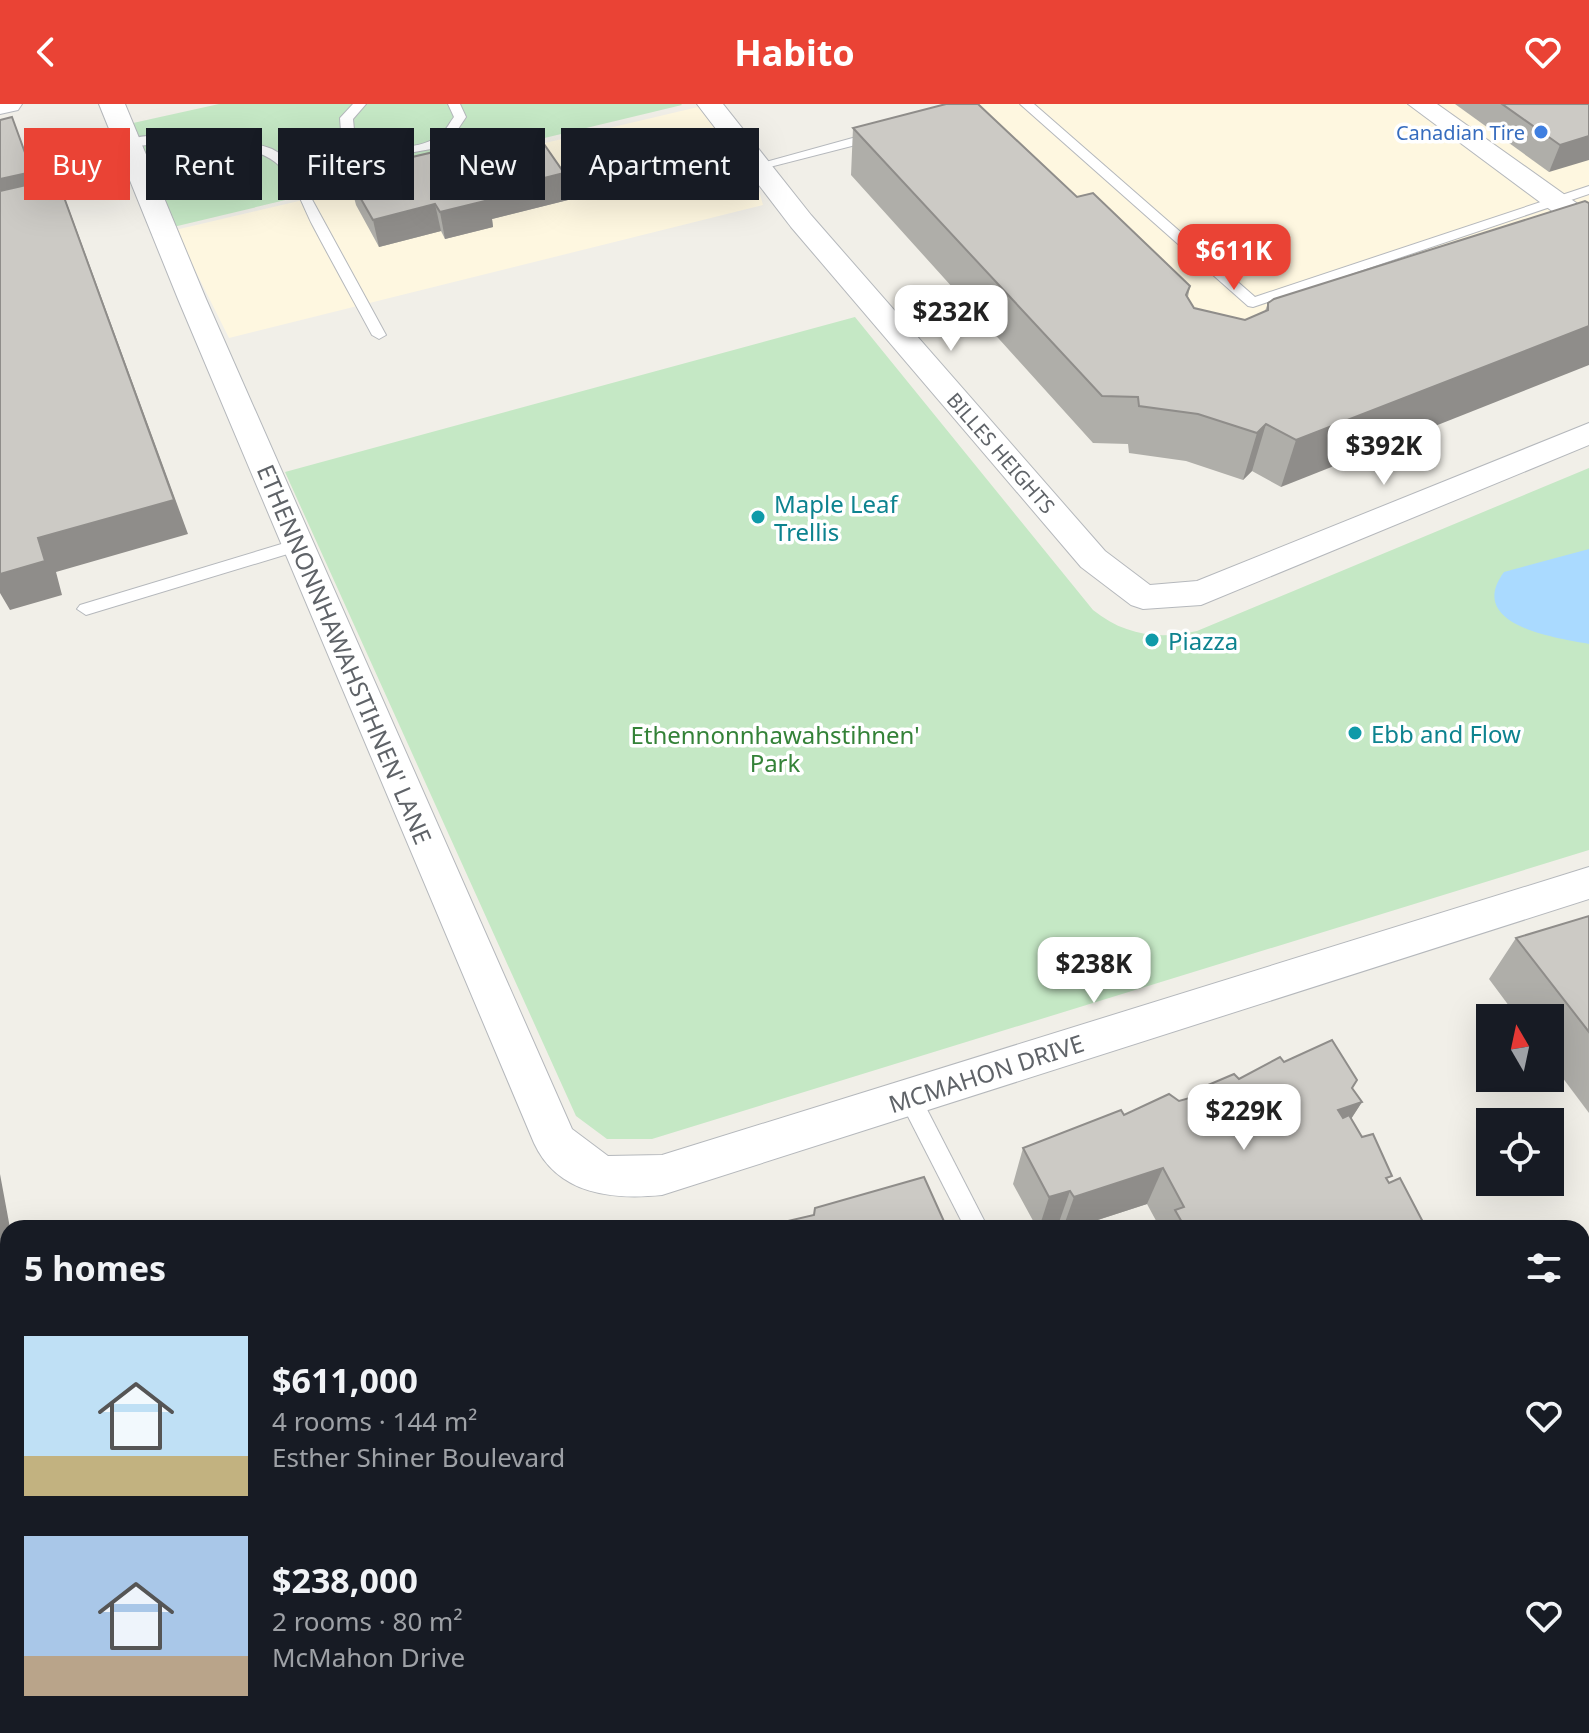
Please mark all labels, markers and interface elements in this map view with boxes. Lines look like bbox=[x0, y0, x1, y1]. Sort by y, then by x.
text: Habito bbox=[734, 28, 855, 77]
icon: back bbox=[24, 30, 68, 74]
icon: heart bbox=[1521, 30, 1565, 74]
place label: Canadian Tire bbox=[1396, 119, 1525, 146]
marker: Canadian Tire bbox=[1532, 123, 1550, 141]
chip: Buy bbox=[24, 128, 130, 200]
chip: Rent bbox=[146, 128, 262, 200]
chip: Filters bbox=[278, 128, 414, 200]
chip: New bbox=[430, 128, 545, 200]
chip: Apartment bbox=[561, 128, 759, 200]
pin: $611K bbox=[1178, 224, 1290, 292]
text: $611K bbox=[1196, 232, 1272, 268]
pin: $232K bbox=[895, 285, 1007, 353]
text: $232K bbox=[913, 293, 989, 329]
street label: BILLES HEIGHTS bbox=[941, 387, 1061, 519]
pin: $392K bbox=[1328, 419, 1440, 487]
text: $392K bbox=[1346, 427, 1422, 463]
street label: ETHENNONNHAWAHSTIHNEN' LANE bbox=[250, 459, 440, 849]
place label: Maple Leaf Trellis bbox=[774, 487, 900, 548]
marker: Maple Leaf Trellis bbox=[749, 508, 767, 526]
place label: Piazza bbox=[1168, 624, 1238, 657]
marker: Piazza bbox=[1143, 631, 1161, 649]
place label: Ebb and Flow bbox=[1371, 717, 1521, 750]
park label: Ethennonnhawahstihnen' Park bbox=[630, 718, 920, 779]
marker: Ebb and Flow bbox=[1346, 724, 1364, 742]
pin: $238K bbox=[1038, 937, 1150, 1005]
text: $238K bbox=[1056, 945, 1132, 981]
north arrow bbox=[1476, 1004, 1564, 1092]
map controls bbox=[1476, 1004, 1564, 1196]
street label: MCMAHON DRIVE bbox=[884, 1026, 1088, 1120]
pin: $229K bbox=[1188, 1084, 1300, 1152]
text: $229K bbox=[1206, 1092, 1282, 1128]
button: locate bbox=[1476, 1108, 1564, 1196]
text: 5 homes bbox=[24, 1245, 166, 1291]
icon: filters bbox=[1522, 1246, 1566, 1290]
text: $611,000 bbox=[272, 1357, 418, 1403]
icon: home bbox=[88, 1368, 184, 1464]
icon: heart bbox=[1522, 1394, 1566, 1438]
text: 4 rooms · 144 m² bbox=[272, 1403, 477, 1439]
text: Esther Shiner Boulevard bbox=[272, 1439, 565, 1475]
text: $238,000 bbox=[272, 1557, 418, 1603]
icon: home bbox=[88, 1568, 184, 1664]
icon: heart bbox=[1522, 1594, 1566, 1638]
text: 2 rooms · 80 m² bbox=[272, 1603, 462, 1639]
text: McMahon Drive bbox=[272, 1639, 465, 1675]

